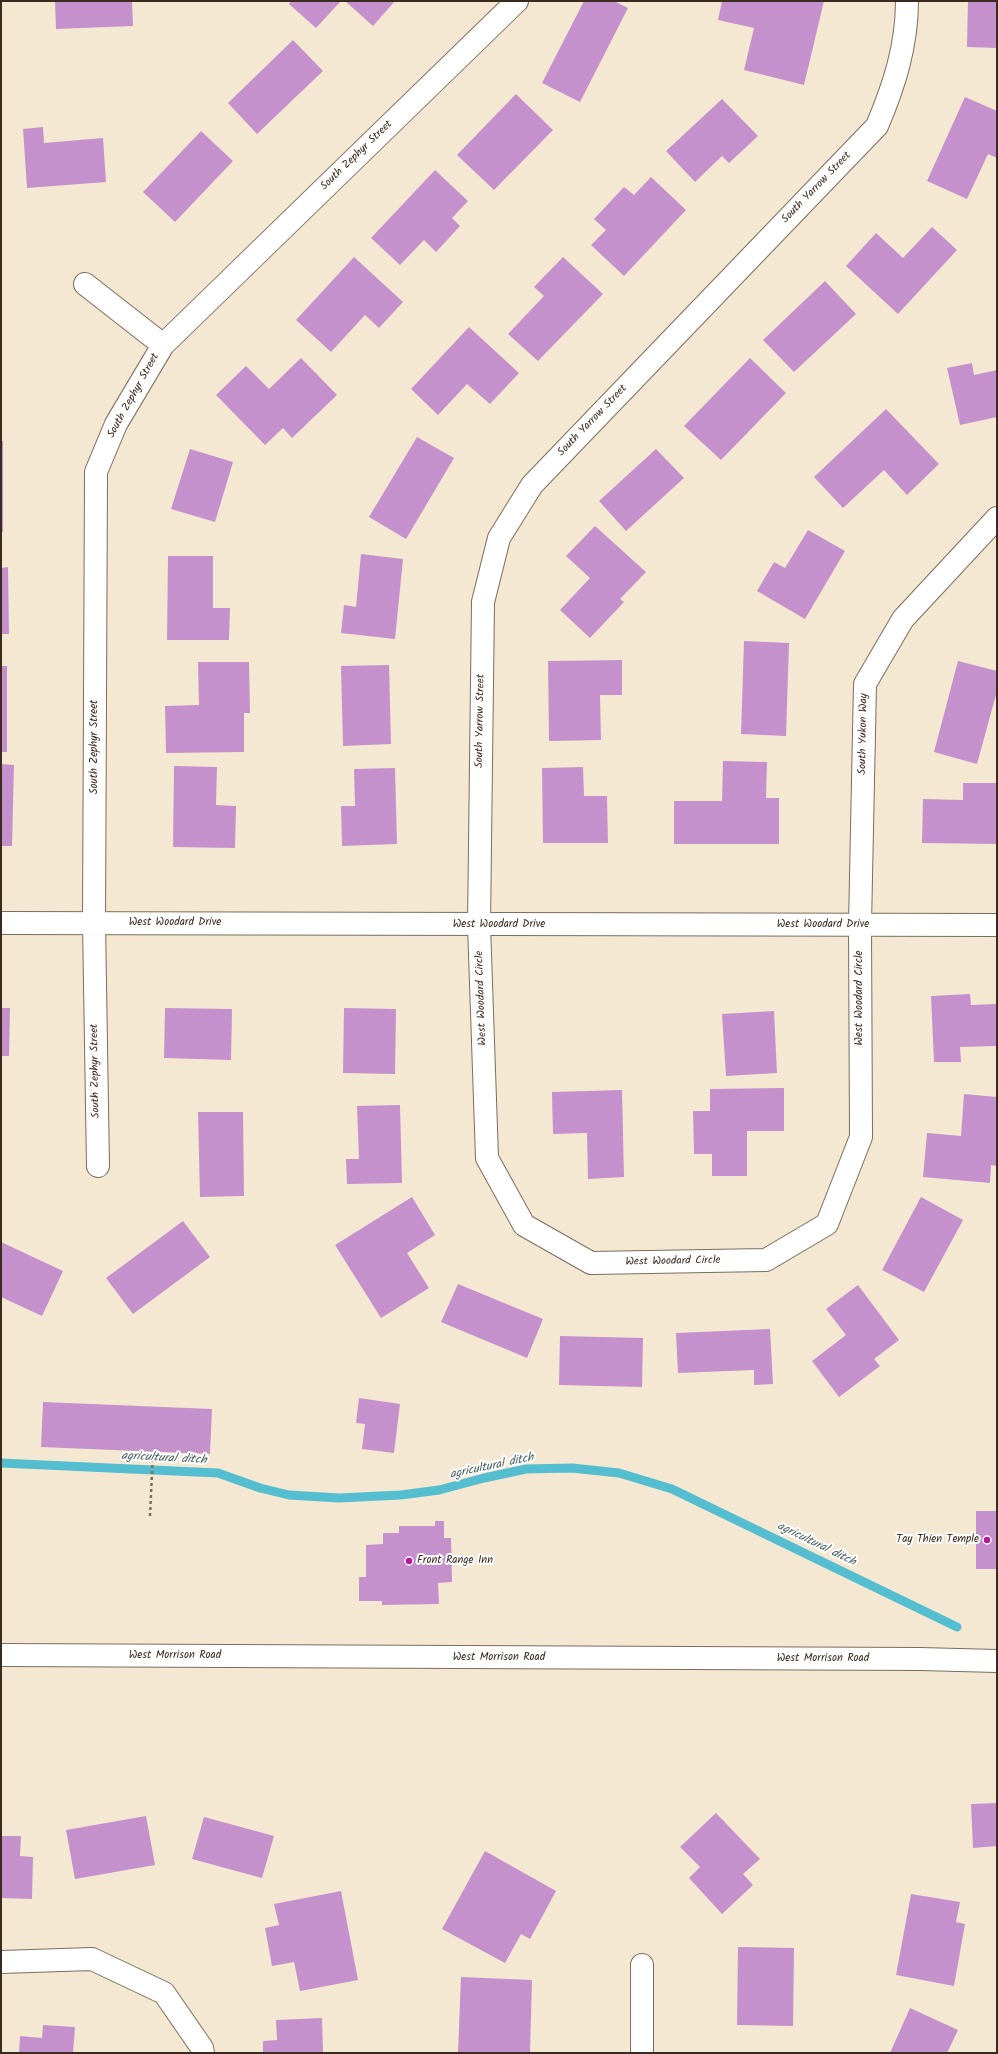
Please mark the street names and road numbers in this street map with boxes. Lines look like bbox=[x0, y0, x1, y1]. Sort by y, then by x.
street label: South Zephyr Street bbox=[318, 118, 396, 194]
street label: South Yarrow Street bbox=[780, 150, 854, 226]
street label: South Zephyr Street bbox=[105, 351, 163, 441]
street label: South Yarrow Street bbox=[556, 383, 630, 459]
street label: South Yarrow Street bbox=[474, 674, 488, 768]
street label: South Yukon Way bbox=[857, 693, 871, 775]
street label: South Zephyr Street bbox=[88, 700, 102, 794]
street label: West Woodard Drive bbox=[129, 916, 221, 930]
street label: West Woodard Drive bbox=[453, 918, 545, 932]
street label: West Woodard Drive bbox=[777, 918, 869, 932]
street label: West Woodard Circle bbox=[474, 950, 490, 1046]
street label: West Woodard Circle bbox=[853, 950, 867, 1046]
street label: South Zephyr Street bbox=[89, 1024, 103, 1118]
street label: West Woodard Circle bbox=[625, 1255, 721, 1269]
street label: West Morrison Road bbox=[129, 1649, 221, 1663]
street label: West Morrison Road bbox=[453, 1651, 545, 1665]
street label: West Morrison Road bbox=[777, 1652, 869, 1666]

